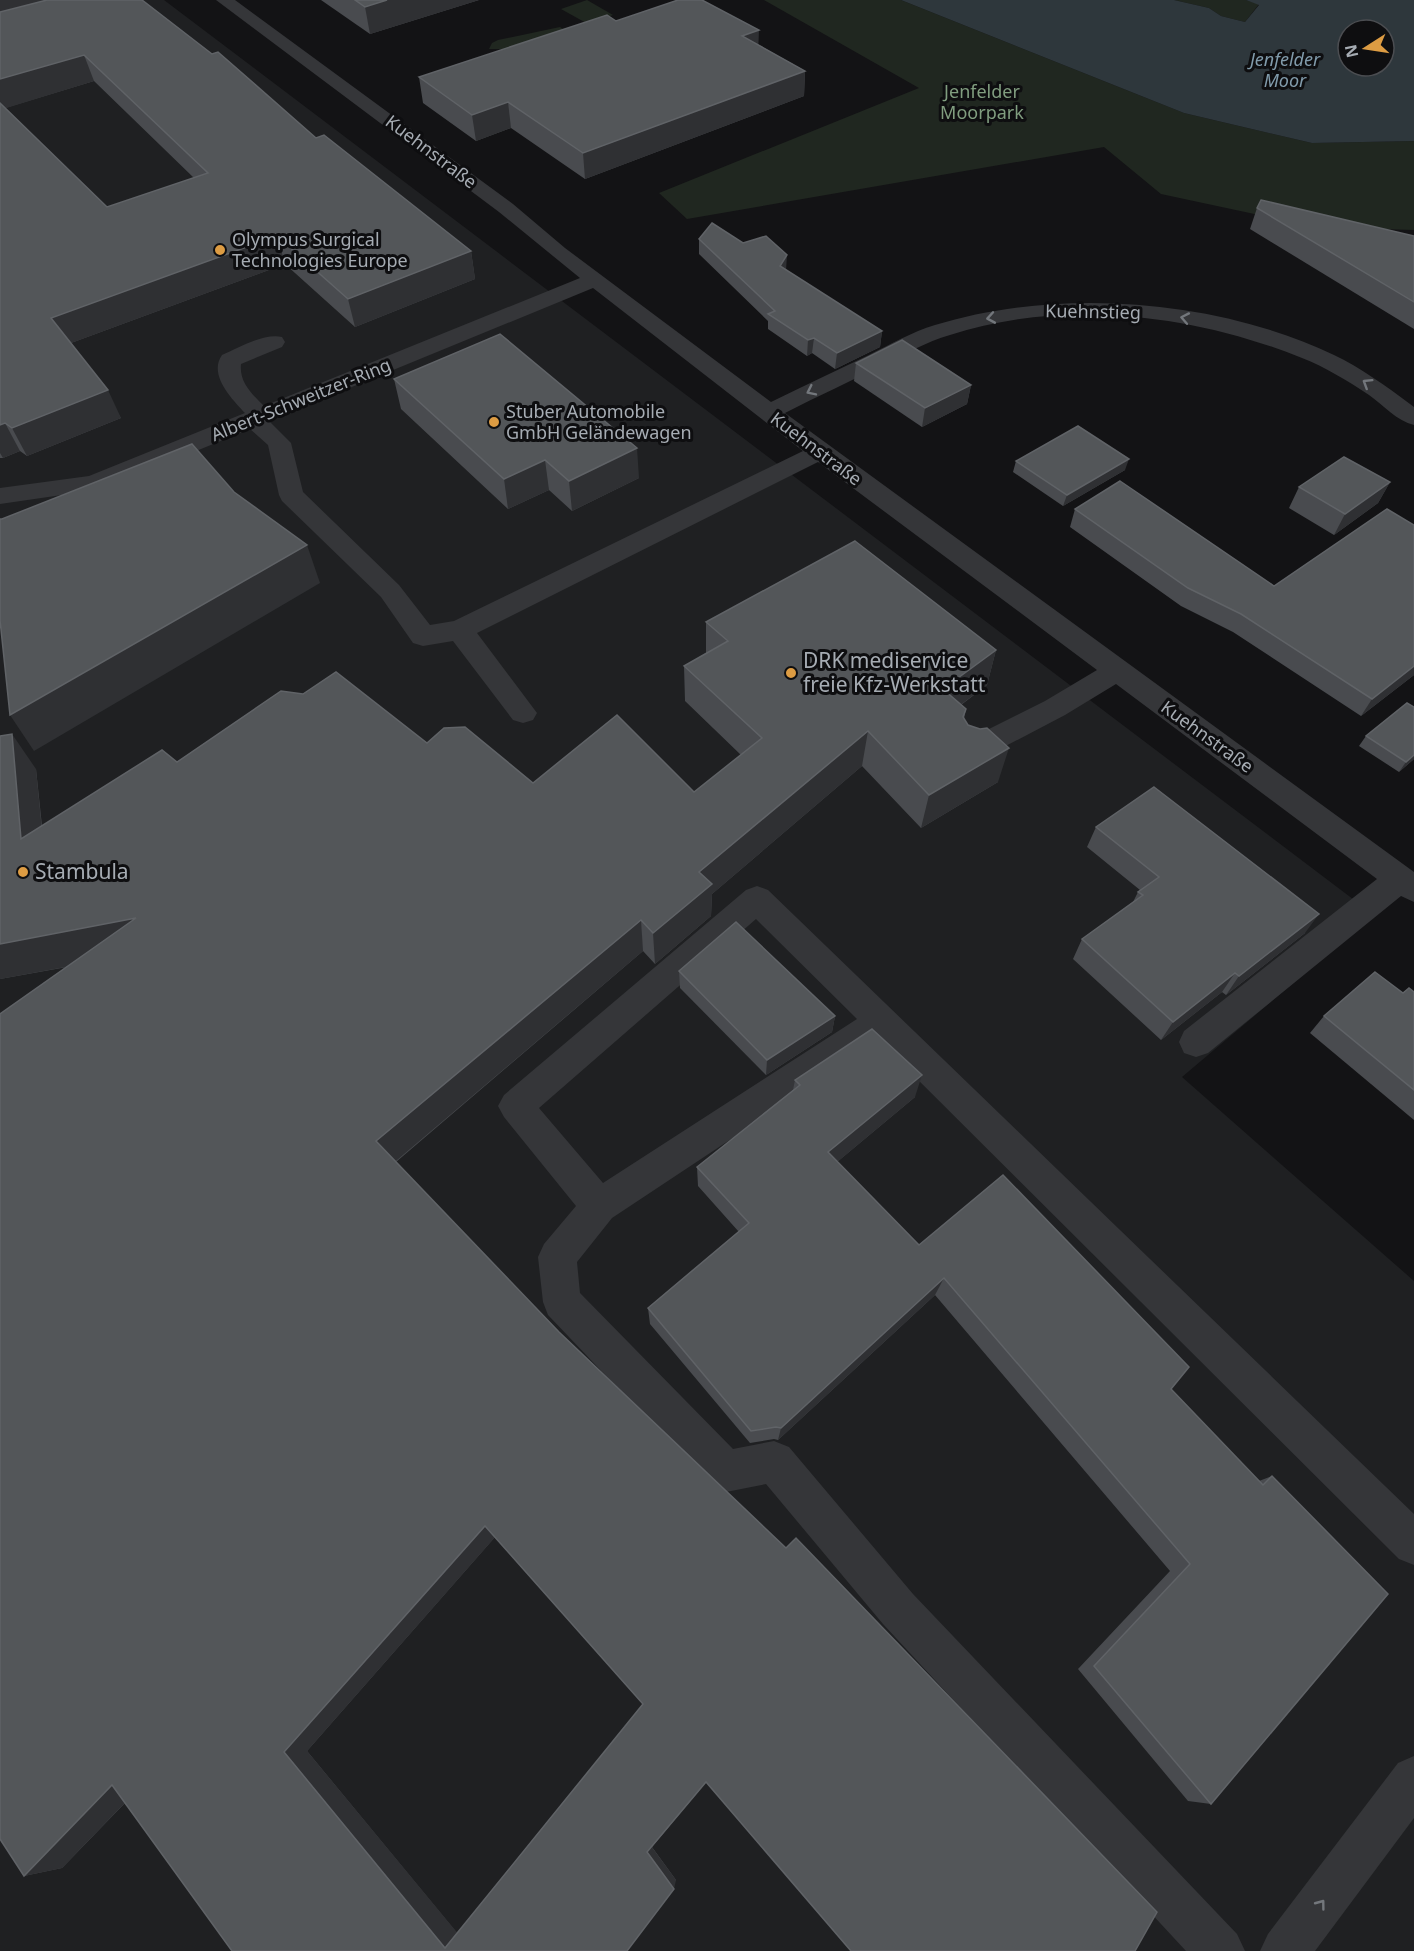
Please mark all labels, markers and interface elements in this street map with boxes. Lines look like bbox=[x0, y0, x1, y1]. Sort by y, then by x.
north arrow bbox=[1336, 18, 1396, 78]
text: N bbox=[1339, 42, 1363, 60]
water label: Jenfelder Moor bbox=[1247, 47, 1321, 92]
park label: Jenfelder Moorpark bbox=[940, 79, 1024, 124]
street label: Kuehnstraße bbox=[381, 109, 482, 193]
place label: Olympus Surgical Technologies Europe bbox=[232, 227, 408, 272]
marker: Olympus Surgical Technologies Europe bbox=[213, 243, 227, 257]
street label: Kuehnstieg bbox=[1045, 298, 1141, 324]
one-way arrow bbox=[986, 311, 996, 324]
one-way arrow bbox=[1180, 312, 1190, 325]
street label: Albert-Schweitzer-Ring bbox=[207, 352, 394, 446]
one-way arrow bbox=[1363, 379, 1373, 391]
one-way arrow bbox=[807, 384, 818, 395]
place label: Stuber Automobile GmbH Geländewagen bbox=[506, 399, 692, 444]
street label: Kuehnstraße bbox=[766, 406, 867, 490]
marker: Stuber Automobile GmbH Geländewagen bbox=[487, 415, 501, 429]
place label: DRK mediservice freie Kfz-Werkstatt bbox=[803, 646, 986, 698]
marker: DRK mediservice freie Kfz-Werkstatt bbox=[784, 666, 798, 680]
street label: Kuehnstraße bbox=[1157, 695, 1259, 778]
place label: Stambula bbox=[35, 857, 129, 885]
marker: Stambula bbox=[16, 865, 30, 879]
one-way arrow bbox=[1313, 1900, 1324, 1911]

